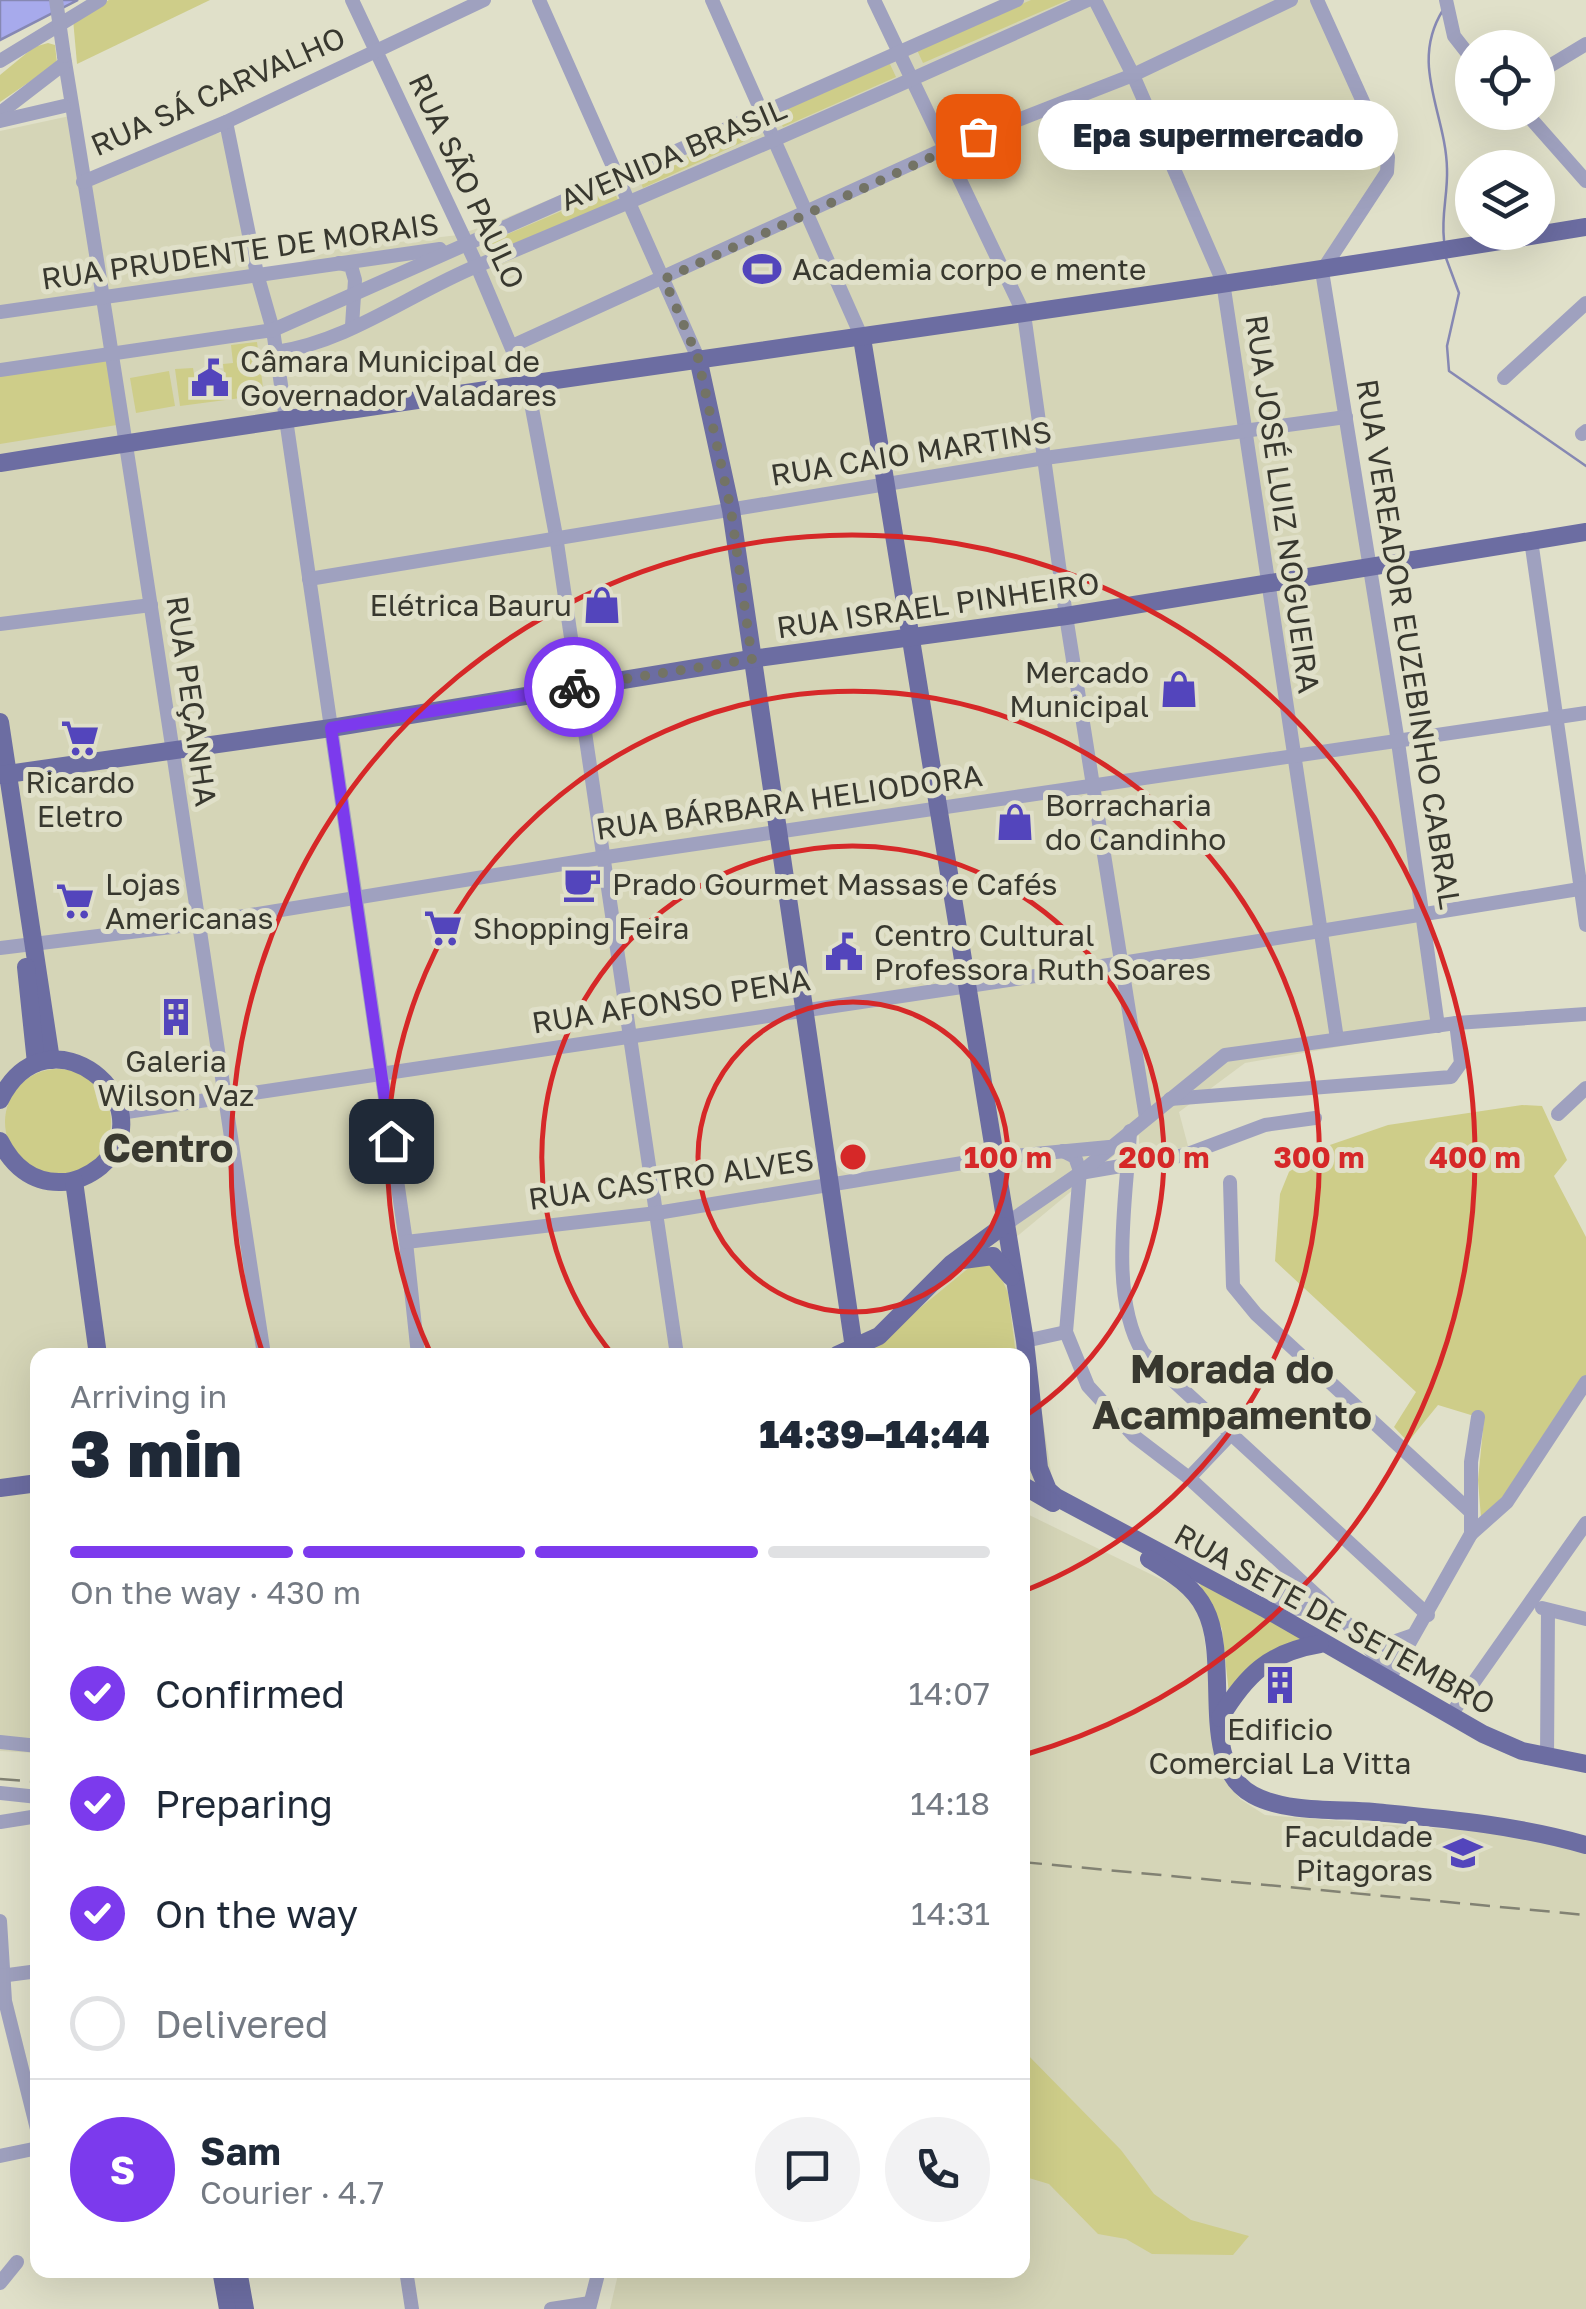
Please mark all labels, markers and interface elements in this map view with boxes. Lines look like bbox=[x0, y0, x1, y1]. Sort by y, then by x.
street label: RUA SÁ CARVALHO bbox=[85, 19, 351, 163]
map controls bbox=[1455, 30, 1555, 250]
button: locate bbox=[1455, 30, 1555, 130]
street label: RUA SÃO PAULO bbox=[401, 68, 533, 294]
street label: AVENIDA BRASIL bbox=[555, 90, 791, 218]
pin bbox=[936, 94, 1021, 179]
callout: Epa supermercado bbox=[1038, 101, 1398, 171]
icon: bag bbox=[951, 109, 1006, 164]
text: Epa supermercado bbox=[1073, 116, 1363, 154]
button: layers bbox=[1455, 150, 1555, 250]
street label: RUA PRUDENTE DE MORAIS bbox=[39, 205, 441, 297]
sports icon: Academia corpo e mente bbox=[741, 248, 783, 290]
place label: Academia corpo e mente bbox=[792, 251, 1146, 287]
street label: RUA JOSÉ LUIZ NOGUEIRA bbox=[1239, 312, 1327, 696]
place label: Câmara Municipal de Governador Valadares bbox=[240, 343, 557, 413]
public building icon: Câmara Municipal de Governador Valadares bbox=[189, 357, 231, 399]
street label: RUA VEREADOR EUZEBINHO CABRAL bbox=[1349, 377, 1469, 911]
street label: RUA CAIO MARTINS bbox=[768, 413, 1054, 493]
street label: RUA ISRAEL PINHEIRO bbox=[774, 565, 1102, 645]
shop icon: Elétrica Bauru bbox=[581, 584, 623, 626]
place label: Elétrica Bauru bbox=[369, 587, 572, 623]
street label: RUA PEÇANHA bbox=[159, 593, 225, 809]
courier bbox=[524, 637, 624, 737]
place label: Mercado Municipal bbox=[1009, 654, 1149, 724]
icon: bike bbox=[547, 660, 602, 715]
shop icon: Mercado Municipal bbox=[1158, 668, 1200, 710]
supermarket icon: Ricardo Eletro bbox=[59, 717, 101, 759]
street label: RUA BÁRBARA HELIODORA bbox=[593, 757, 985, 847]
place label: Ricardo Eletro bbox=[25, 764, 135, 834]
place label: Borracharia do Candinho bbox=[1045, 787, 1226, 857]
shop icon: Borracharia do Candinho bbox=[994, 801, 1036, 843]
cafe icon: Prado Gourmet Massas e Cafés bbox=[561, 863, 603, 905]
place label: Lojas Americanas bbox=[105, 866, 273, 936]
place label: Prado Gourmet Massas e Cafés bbox=[612, 866, 1058, 902]
supermarket icon: Lojas Americanas bbox=[54, 880, 96, 922]
supermarket icon: Shopping Feira bbox=[422, 907, 464, 949]
place label: Shopping Feira bbox=[473, 910, 689, 946]
place label: Centro Cultural Professora Ruth Soares bbox=[874, 917, 1211, 987]
public building icon: Centro Cultural Professora Ruth Soares bbox=[823, 931, 865, 973]
street label: RUA AFONSO PENA bbox=[529, 961, 813, 1041]
building icon: Galeria Wilson Vaz bbox=[155, 996, 197, 1038]
place label: Galeria Wilson Vaz bbox=[98, 1043, 254, 1113]
pin bbox=[349, 1099, 434, 1184]
icon: home bbox=[364, 1114, 419, 1169]
district label: Centro bbox=[102, 1123, 234, 1171]
centre of rings bbox=[835, 1139, 871, 1175]
text: 100 m bbox=[964, 1139, 1052, 1175]
text: 200 m bbox=[1118, 1139, 1210, 1175]
text: 300 m bbox=[1273, 1139, 1365, 1175]
text: 400 m bbox=[1429, 1139, 1521, 1175]
street label: RUA CASTRO ALVES bbox=[526, 1141, 816, 1217]
district label: Morada do Acampamento bbox=[1092, 1344, 1372, 1438]
text: Arriving in bbox=[70, 1377, 227, 1415]
text: 14:39–14:44 bbox=[759, 1411, 990, 1456]
text: 3 min bbox=[70, 1413, 242, 1491]
street label: RUA SETE DE SETEMBRO bbox=[1168, 1516, 1502, 1722]
text: On the way · 430 m bbox=[70, 1573, 361, 1611]
building icon: Edificio Comercial La Vitta bbox=[1259, 1664, 1301, 1706]
icon: check bbox=[70, 1666, 125, 1721]
text: Confirmed bbox=[155, 1671, 345, 1716]
text: 14:07 bbox=[909, 1674, 990, 1712]
place label: Edificio Comercial La Vitta bbox=[1149, 1711, 1411, 1781]
icon: check bbox=[70, 1776, 125, 1831]
text: Preparing bbox=[155, 1781, 333, 1826]
text: 14:18 bbox=[910, 1784, 990, 1822]
place label: Faculdade Pitagoras bbox=[1284, 1818, 1433, 1888]
school or university icon: Faculdade Pitagoras bbox=[1442, 1832, 1484, 1874]
icon: check bbox=[70, 1886, 125, 1941]
text: On the way bbox=[155, 1891, 358, 1936]
text: 14:31 bbox=[911, 1894, 990, 1932]
text: Delivered bbox=[155, 2001, 328, 2046]
button: chat bbox=[755, 2117, 860, 2222]
button: phone bbox=[885, 2117, 990, 2222]
text: Sam bbox=[200, 2128, 281, 2173]
text: S bbox=[110, 2147, 135, 2192]
text: Courier · 4.7 bbox=[200, 2173, 384, 2211]

